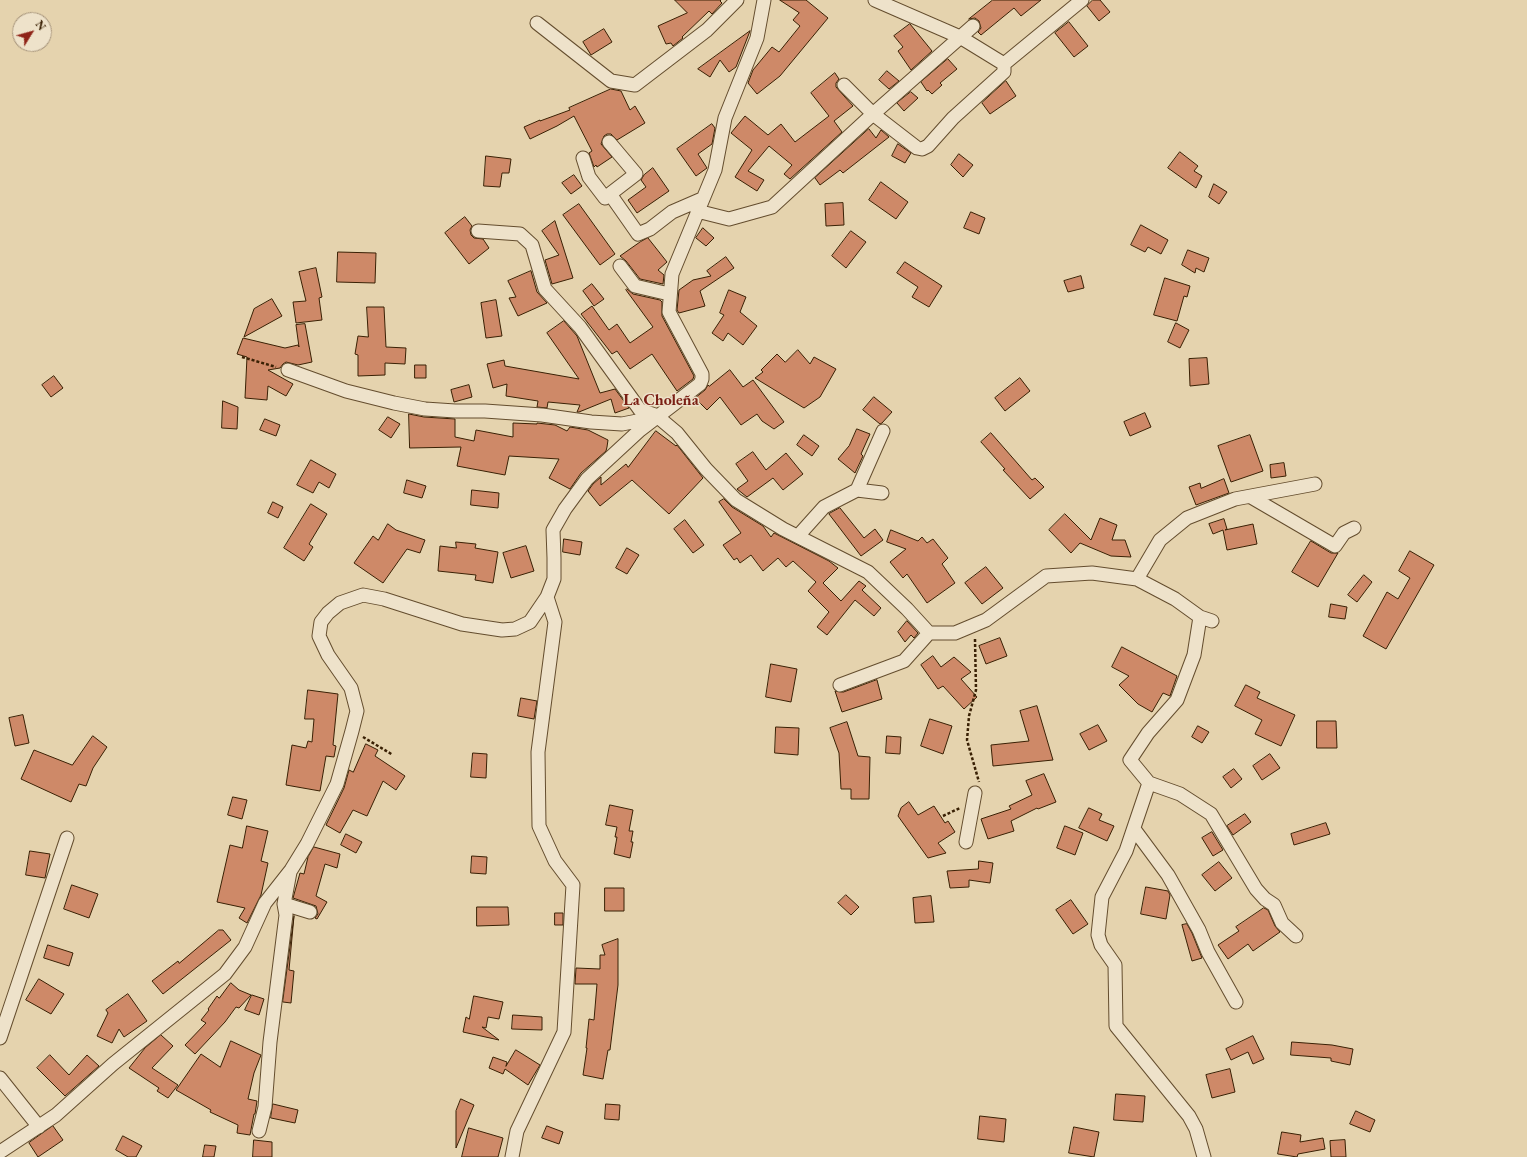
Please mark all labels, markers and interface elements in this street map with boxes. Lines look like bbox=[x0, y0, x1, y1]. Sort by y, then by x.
north arrow bbox=[12, 12, 52, 52]
text: N bbox=[33, 18, 49, 33]
district label: La Choleña bbox=[623, 391, 699, 411]

